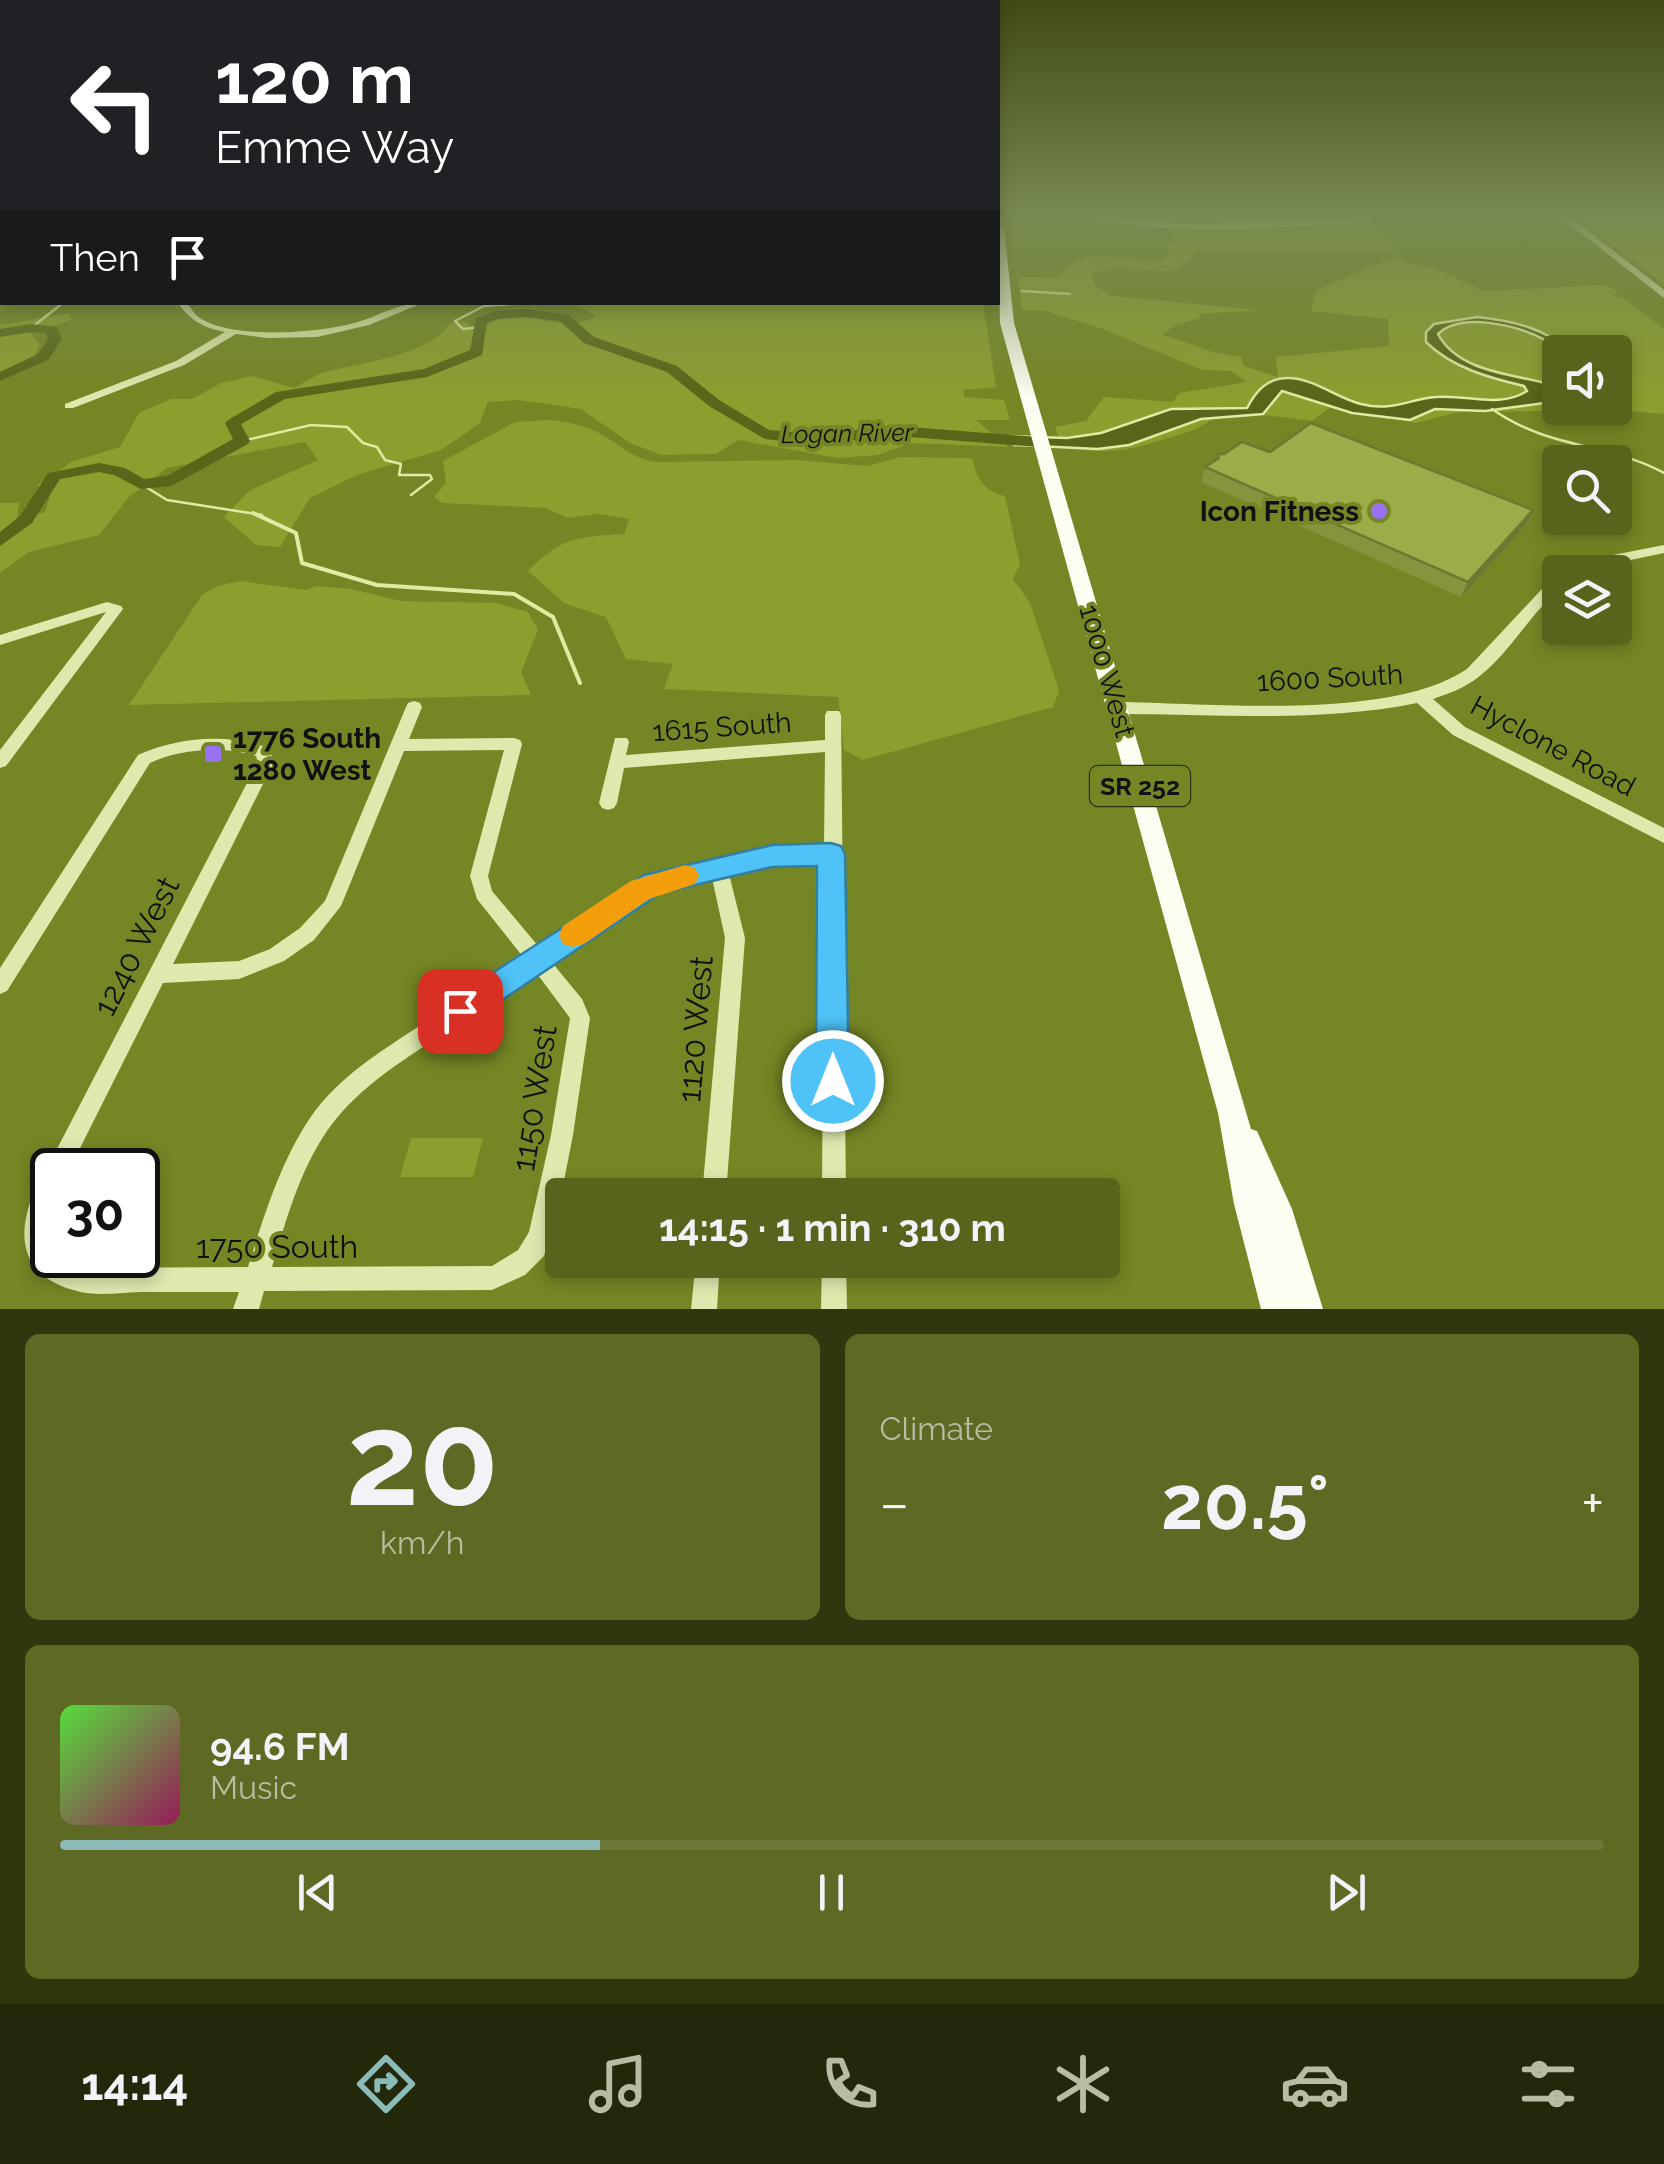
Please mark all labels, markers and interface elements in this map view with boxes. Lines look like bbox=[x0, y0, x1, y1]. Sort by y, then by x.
text: 120 m bbox=[215, 37, 414, 119]
icon: left bbox=[50, 40, 180, 170]
text: Emme Way bbox=[215, 121, 454, 174]
icon: arrive bbox=[160, 230, 215, 285]
text: Then bbox=[50, 235, 140, 280]
map controls bbox=[1542, 335, 1632, 645]
button: sound bbox=[1542, 335, 1632, 425]
water label: Logan River bbox=[780, 417, 915, 449]
button: search bbox=[1542, 445, 1632, 535]
place label: Icon Fitness bbox=[1200, 495, 1359, 528]
marker: Icon Fitness bbox=[1368, 500, 1390, 522]
button: layers bbox=[1542, 555, 1632, 645]
street label: 1000 West bbox=[1072, 601, 1142, 742]
street label: 1600 South bbox=[1256, 658, 1404, 698]
street label: Hyclone Road bbox=[1465, 689, 1641, 803]
street label: 1615 South bbox=[651, 706, 793, 748]
place label: 1776 South 1280 West bbox=[233, 722, 381, 787]
marker: 1776 South 1280 West bbox=[202, 743, 224, 765]
road number: SR 252 bbox=[1090, 766, 1190, 806]
street label: 1240 West bbox=[85, 870, 187, 1022]
street label: 1120 West bbox=[670, 954, 720, 1104]
pin bbox=[418, 969, 503, 1054]
icon: arrive bbox=[433, 984, 488, 1039]
street label: 1150 West bbox=[504, 1022, 564, 1174]
position arrow bbox=[781, 1029, 885, 1133]
speed limit sign: 30 bbox=[30, 1148, 160, 1278]
text: 14:15 · 1 min · 310 m bbox=[659, 1205, 1006, 1250]
street label: 1750 South bbox=[196, 1228, 358, 1265]
text: 20 bbox=[346, 1383, 499, 1535]
text: Climate bbox=[880, 1410, 993, 1447]
text: 20.5° bbox=[1161, 1458, 1329, 1547]
text: − bbox=[880, 1471, 909, 1536]
text: + bbox=[1581, 1471, 1604, 1536]
text: km/h bbox=[380, 1524, 464, 1561]
text: 94.6 FM bbox=[210, 1724, 350, 1769]
text: Music bbox=[210, 1769, 297, 1806]
icon: previous bbox=[290, 1865, 345, 1920]
icon: pause bbox=[804, 1865, 859, 1920]
icon: next bbox=[1319, 1865, 1374, 1920]
icon: directions bbox=[351, 2049, 421, 2119]
icon: music bbox=[583, 2049, 653, 2119]
icon: phone bbox=[815, 2049, 885, 2119]
icon: climate bbox=[1048, 2049, 1118, 2119]
icon: car bbox=[1280, 2049, 1350, 2119]
icon: filters bbox=[1513, 2049, 1583, 2119]
text: 14:14 bbox=[81, 2058, 188, 2111]

